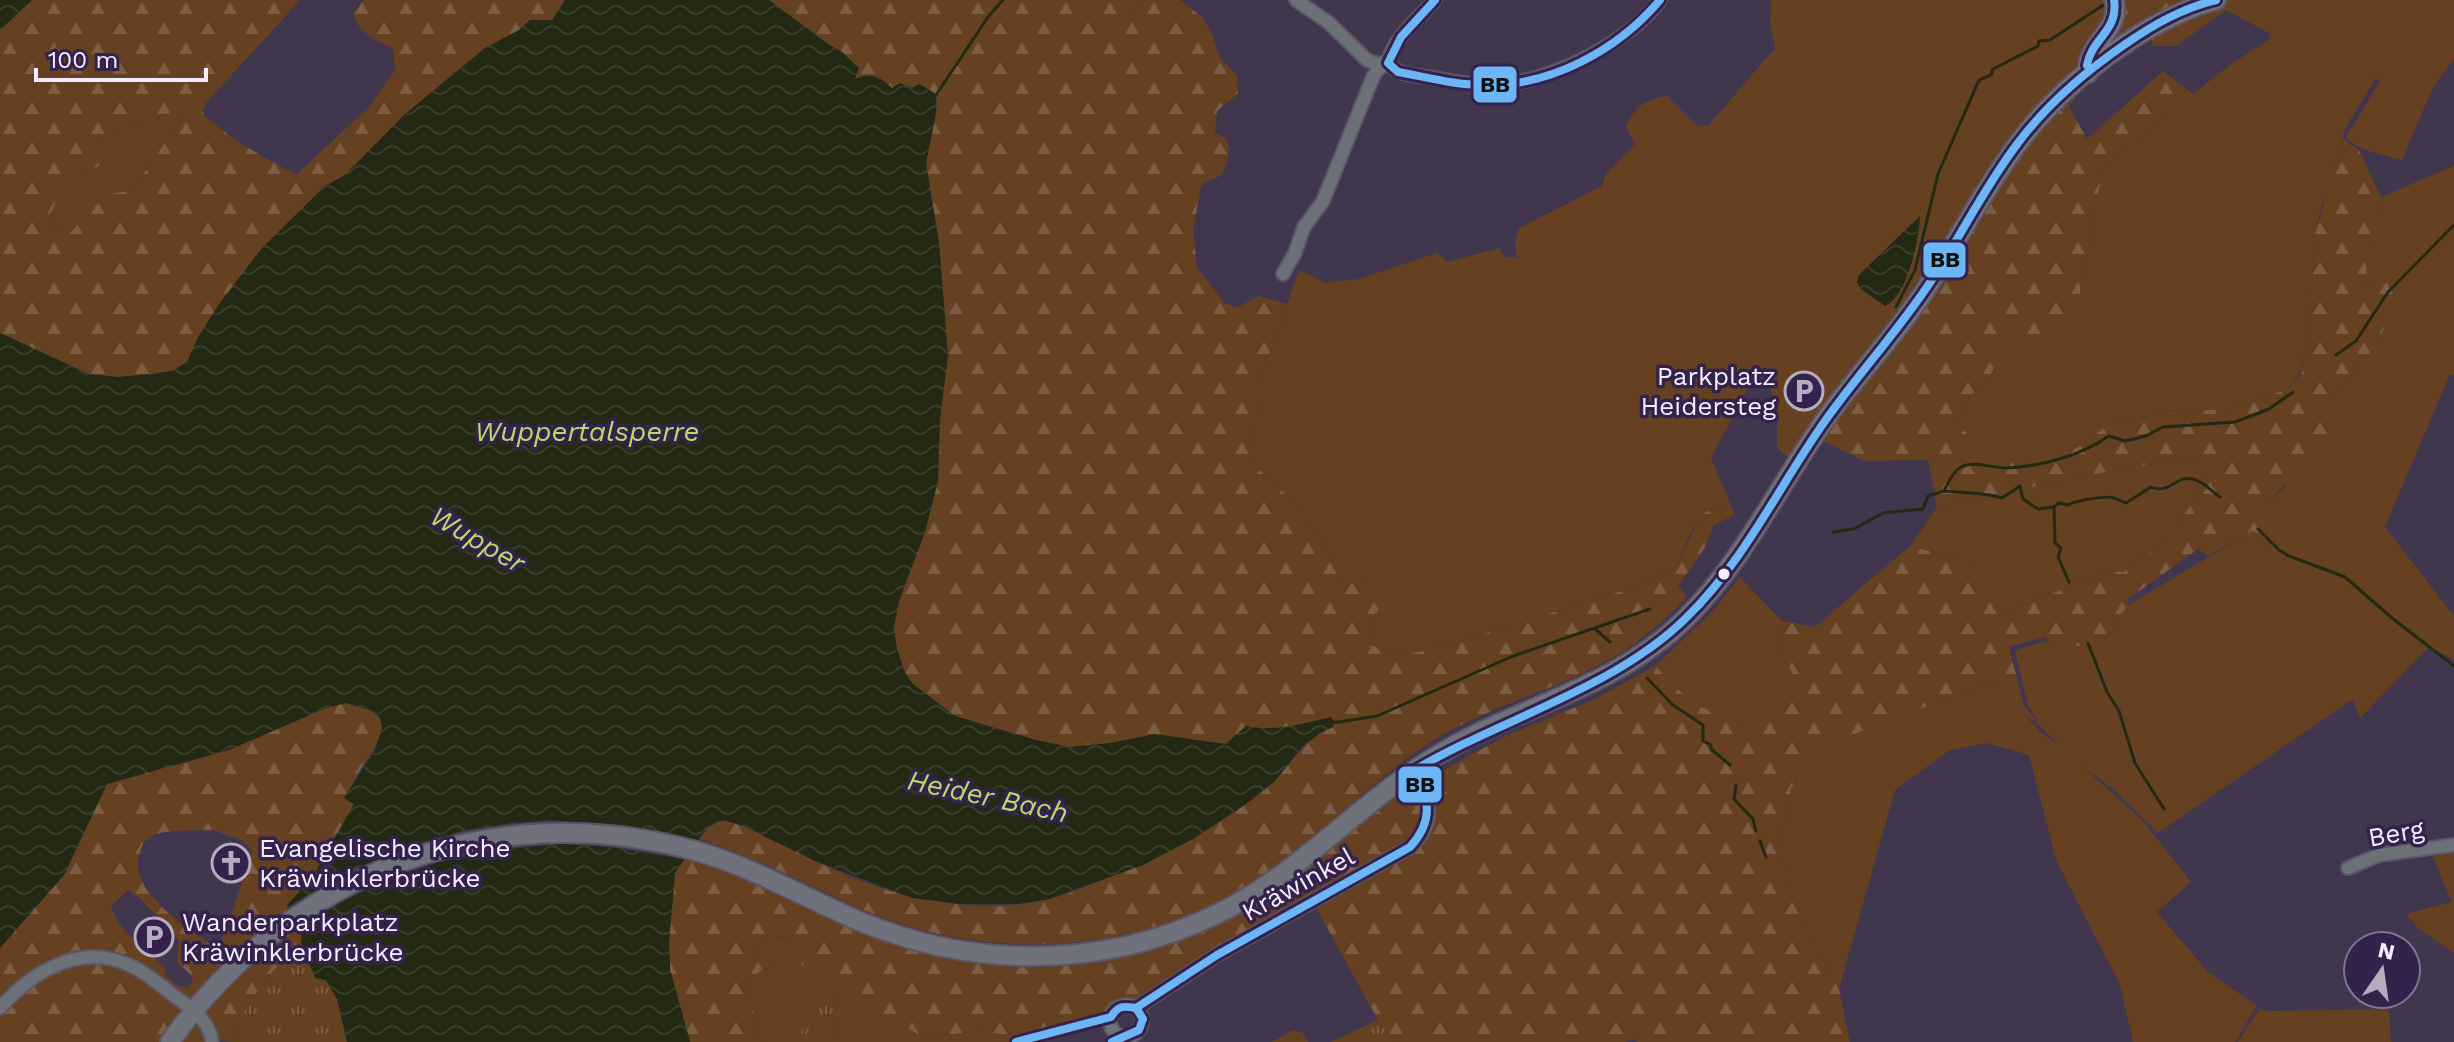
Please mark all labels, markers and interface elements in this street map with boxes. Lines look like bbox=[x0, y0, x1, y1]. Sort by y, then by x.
scale bar bbox=[36, 32, 206, 82]
text: 100 m bbox=[48, 46, 118, 74]
line badge: BB bbox=[1472, 65, 1518, 104]
text: BB bbox=[1480, 72, 1510, 97]
line badge: BB bbox=[1922, 241, 1967, 279]
text: BB bbox=[1930, 247, 1960, 272]
place label: Parkplatz Heidersteg bbox=[1640, 361, 1776, 421]
parking icon: Parkplatz Heidersteg bbox=[1783, 370, 1825, 412]
water label: Wuppertalsperre bbox=[475, 415, 699, 448]
water label: Wupper bbox=[425, 499, 532, 580]
unlabelled marker bbox=[1716, 566, 1732, 582]
water label: Heider Bach bbox=[905, 763, 1071, 830]
line badge: BB bbox=[1397, 765, 1443, 804]
text: BB bbox=[1405, 772, 1435, 797]
street label: Berg bbox=[2366, 813, 2426, 853]
place label: Evangelische Kirche Kräwinklerbrücke bbox=[259, 833, 511, 893]
street label: Kräwinkel bbox=[1237, 841, 1359, 927]
church icon: Evangelische Kirche Kräwinklerbrücke bbox=[210, 842, 252, 884]
place label: Wanderparkplatz Kräwinklerbrücke bbox=[182, 907, 404, 967]
parking icon: Wanderparkplatz Kräwinklerbrücke bbox=[133, 916, 175, 958]
north arrow bbox=[2342, 930, 2422, 1010]
text: N bbox=[2376, 937, 2397, 965]

